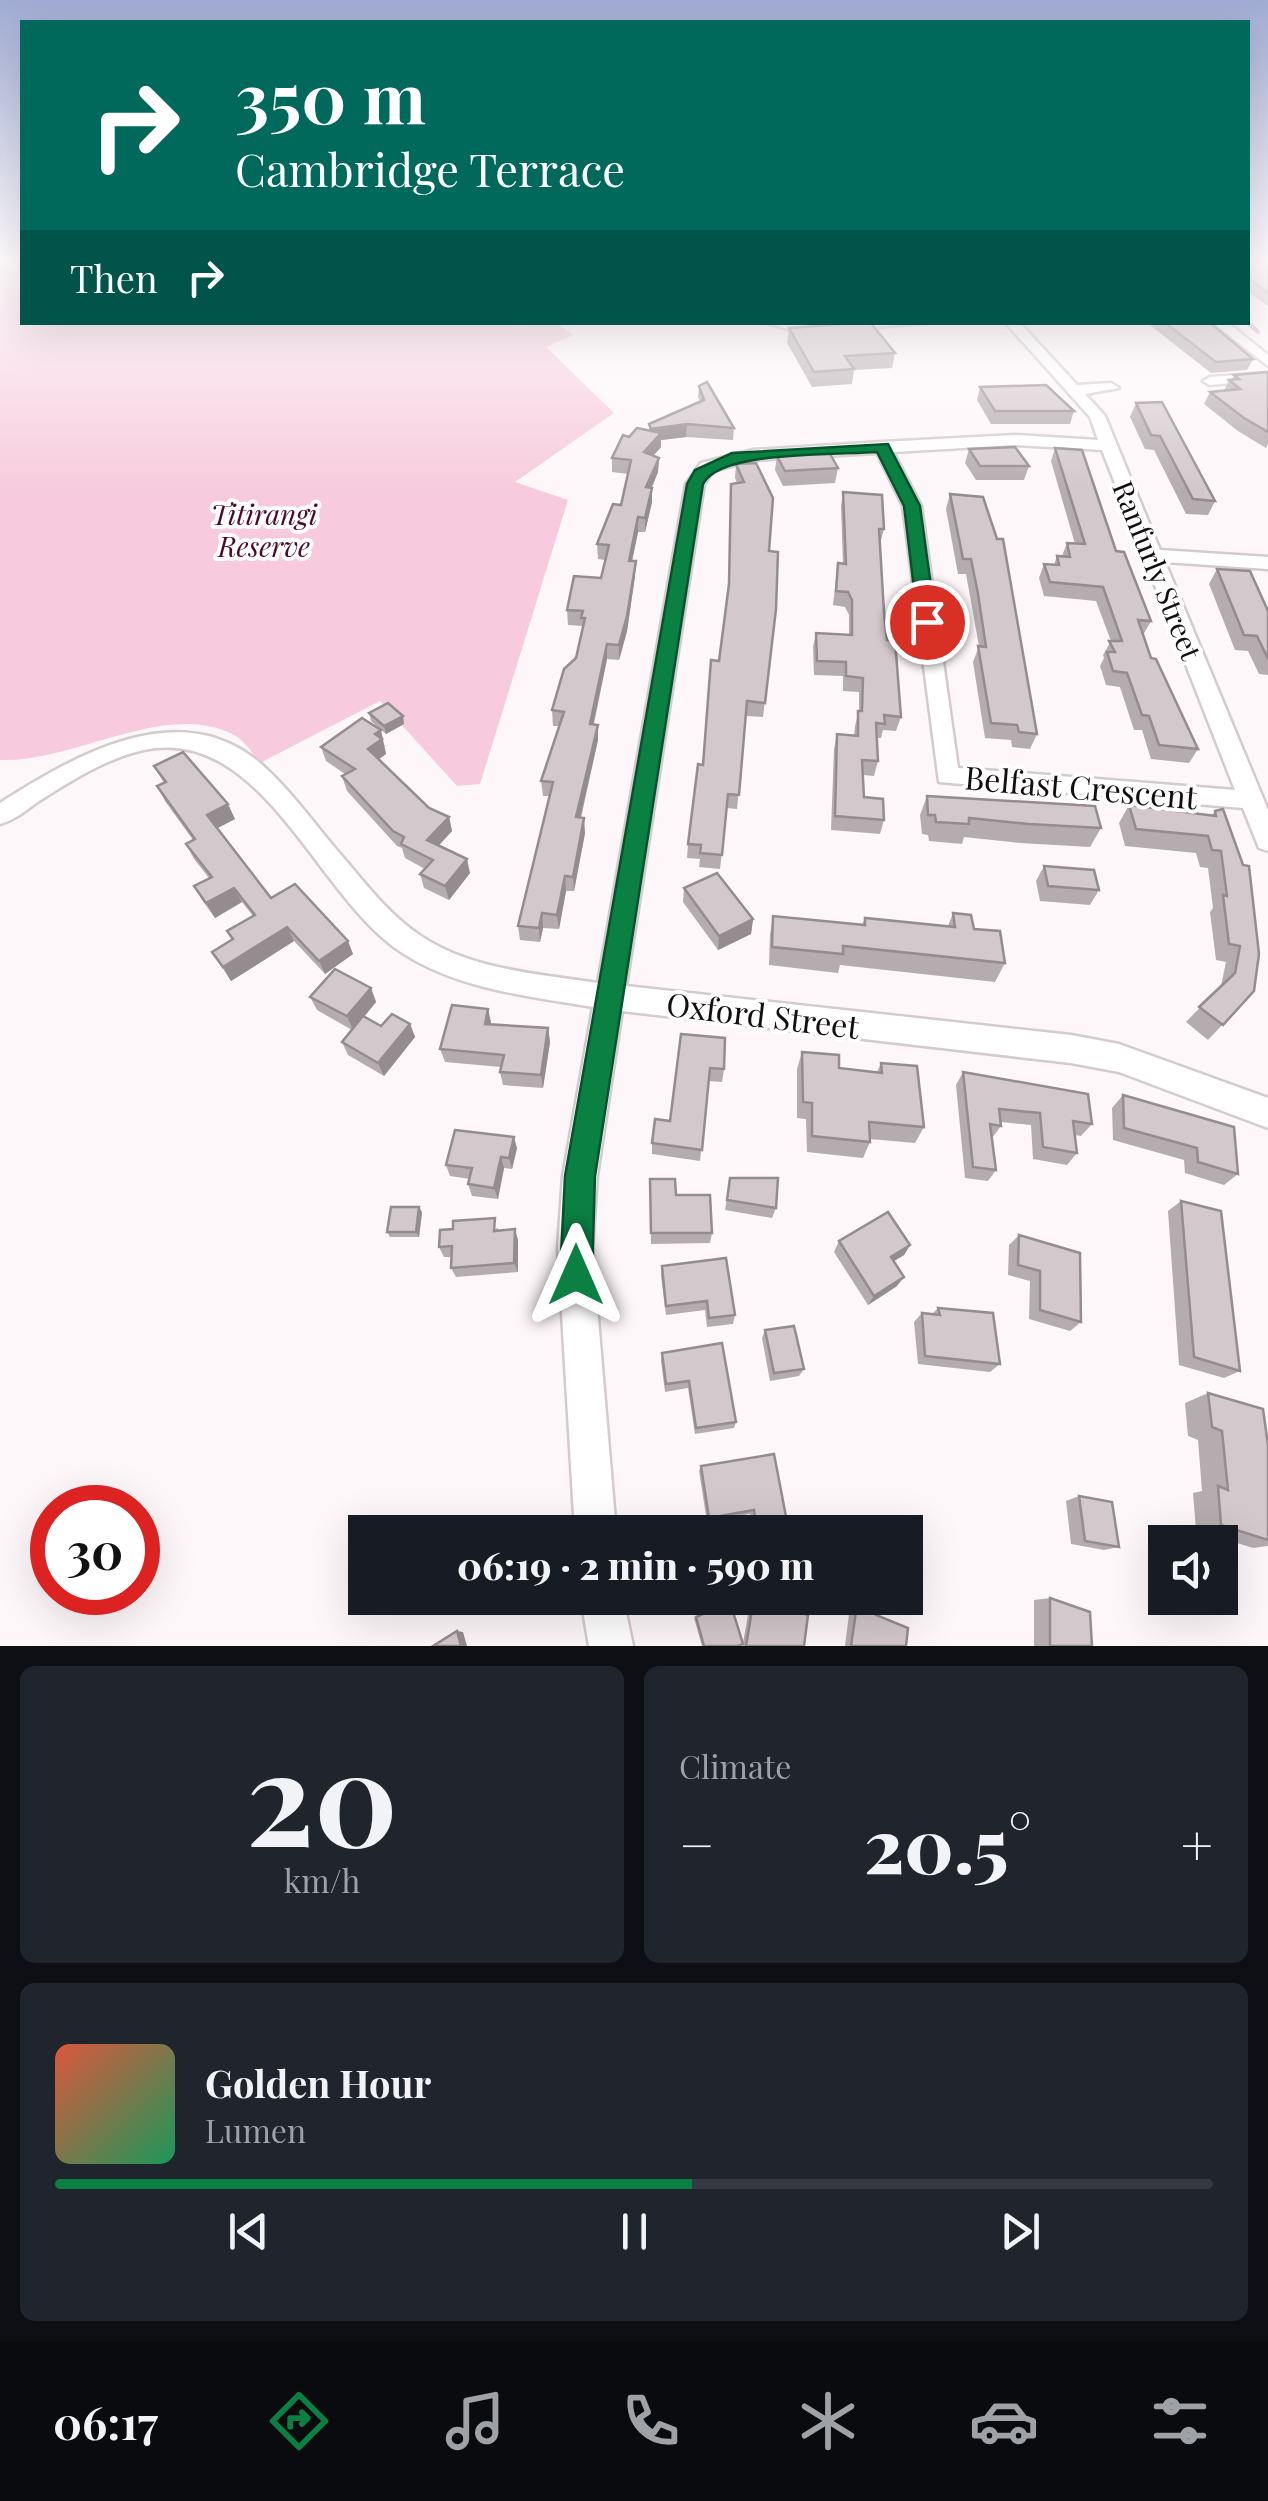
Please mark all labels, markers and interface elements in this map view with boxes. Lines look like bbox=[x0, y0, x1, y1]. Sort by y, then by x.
text: 350 m bbox=[235, 48, 426, 142]
icon: right bbox=[70, 60, 200, 190]
text: Cambridge Terrace bbox=[235, 138, 625, 198]
icon: right bbox=[178, 250, 233, 305]
text: Then bbox=[70, 252, 158, 303]
street label: Ranfurly Street bbox=[1105, 475, 1211, 666]
park label: Titirangi Reserve bbox=[211, 495, 318, 564]
pin bbox=[885, 580, 970, 665]
icon: arrive bbox=[900, 595, 955, 650]
street label: Belfast Crescent bbox=[963, 754, 1200, 818]
street label: Oxford Street bbox=[664, 981, 862, 1047]
position arrow bbox=[524, 1223, 628, 1327]
speed limit sign: 30 bbox=[30, 1485, 160, 1615]
map controls bbox=[1148, 1525, 1238, 1615]
button: sound bbox=[1148, 1525, 1238, 1615]
text: 06:19 · 2 min · 590 m bbox=[457, 1539, 814, 1590]
text: 20 bbox=[246, 1706, 398, 1880]
text: Climate bbox=[679, 1744, 791, 1787]
text: 20.5° bbox=[864, 1793, 1031, 1893]
text: − bbox=[679, 1806, 715, 1880]
text: + bbox=[1181, 1806, 1213, 1880]
text: km/h bbox=[284, 1858, 360, 1901]
text: Golden Hour bbox=[205, 2057, 431, 2108]
text: Lumen bbox=[205, 2108, 306, 2151]
icon: previous bbox=[221, 2204, 276, 2259]
icon: pause bbox=[607, 2204, 662, 2259]
icon: next bbox=[993, 2204, 1048, 2259]
icon: directions bbox=[264, 2386, 334, 2456]
icon: music bbox=[440, 2386, 510, 2456]
icon: phone bbox=[616, 2386, 686, 2456]
icon: climate bbox=[793, 2386, 863, 2456]
icon: car bbox=[969, 2386, 1039, 2456]
icon: filters bbox=[1145, 2386, 1215, 2456]
text: 06:17 bbox=[53, 2391, 158, 2451]

